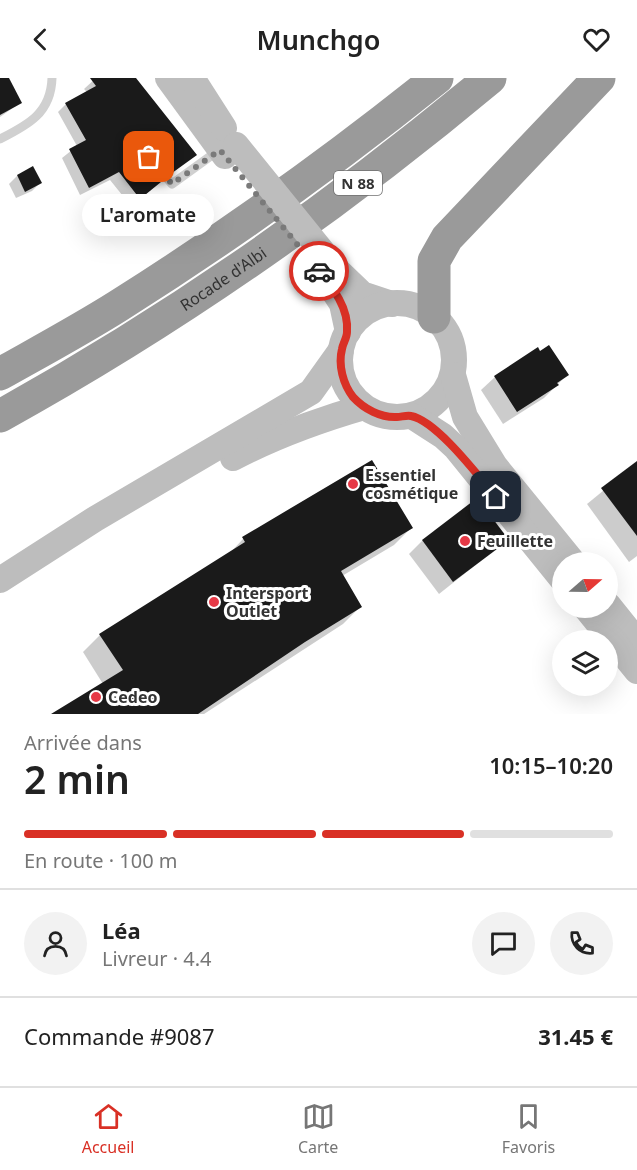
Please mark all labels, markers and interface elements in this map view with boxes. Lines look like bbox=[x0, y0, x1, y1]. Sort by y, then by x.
text: Munchgo bbox=[257, 21, 380, 58]
icon: back bbox=[24, 23, 57, 56]
icon: heart bbox=[580, 23, 613, 56]
pin bbox=[123, 131, 174, 182]
icon: bag bbox=[132, 140, 165, 173]
road number: N 88 bbox=[334, 171, 382, 195]
callout: L'aromate bbox=[83, 193, 215, 235]
text: L'aromate bbox=[100, 201, 196, 228]
courier bbox=[289, 241, 349, 301]
street label: Rocade d'Albi bbox=[176, 242, 271, 316]
icon: car bbox=[303, 255, 336, 288]
place label: Essentiel cosmétique bbox=[365, 464, 458, 504]
pin bbox=[470, 471, 521, 522]
marker: Essentiel cosmétique bbox=[346, 477, 360, 491]
icon: home bbox=[479, 480, 512, 513]
place label: Feuillette bbox=[477, 530, 553, 552]
marker: Feuillette bbox=[458, 534, 472, 548]
north arrow bbox=[552, 552, 618, 618]
map controls bbox=[552, 552, 618, 696]
place label: Intersport Outlet bbox=[226, 582, 309, 622]
marker: Intersport Outlet bbox=[207, 595, 221, 609]
button: layers bbox=[552, 630, 618, 696]
place label: Cedeo bbox=[108, 686, 158, 708]
marker: Cedeo bbox=[89, 690, 103, 704]
text: Arrivée dans bbox=[24, 729, 142, 756]
text: 10:15–10:20 bbox=[489, 750, 613, 780]
text: 2 min bbox=[24, 752, 130, 805]
text: En route · 100 m bbox=[24, 847, 177, 874]
button: person bbox=[24, 912, 87, 975]
button: chat bbox=[472, 912, 535, 975]
button: phone bbox=[550, 912, 613, 975]
text: Léa bbox=[102, 915, 141, 945]
text: Livreur · 4.4 bbox=[102, 945, 212, 972]
text: Commande #9087 bbox=[24, 1021, 215, 1051]
text: 31.45 € bbox=[538, 1021, 613, 1051]
tab: Accueil bbox=[82, 1100, 134, 1158]
tab: Carte bbox=[298, 1100, 338, 1158]
tab: Favoris bbox=[502, 1100, 555, 1158]

